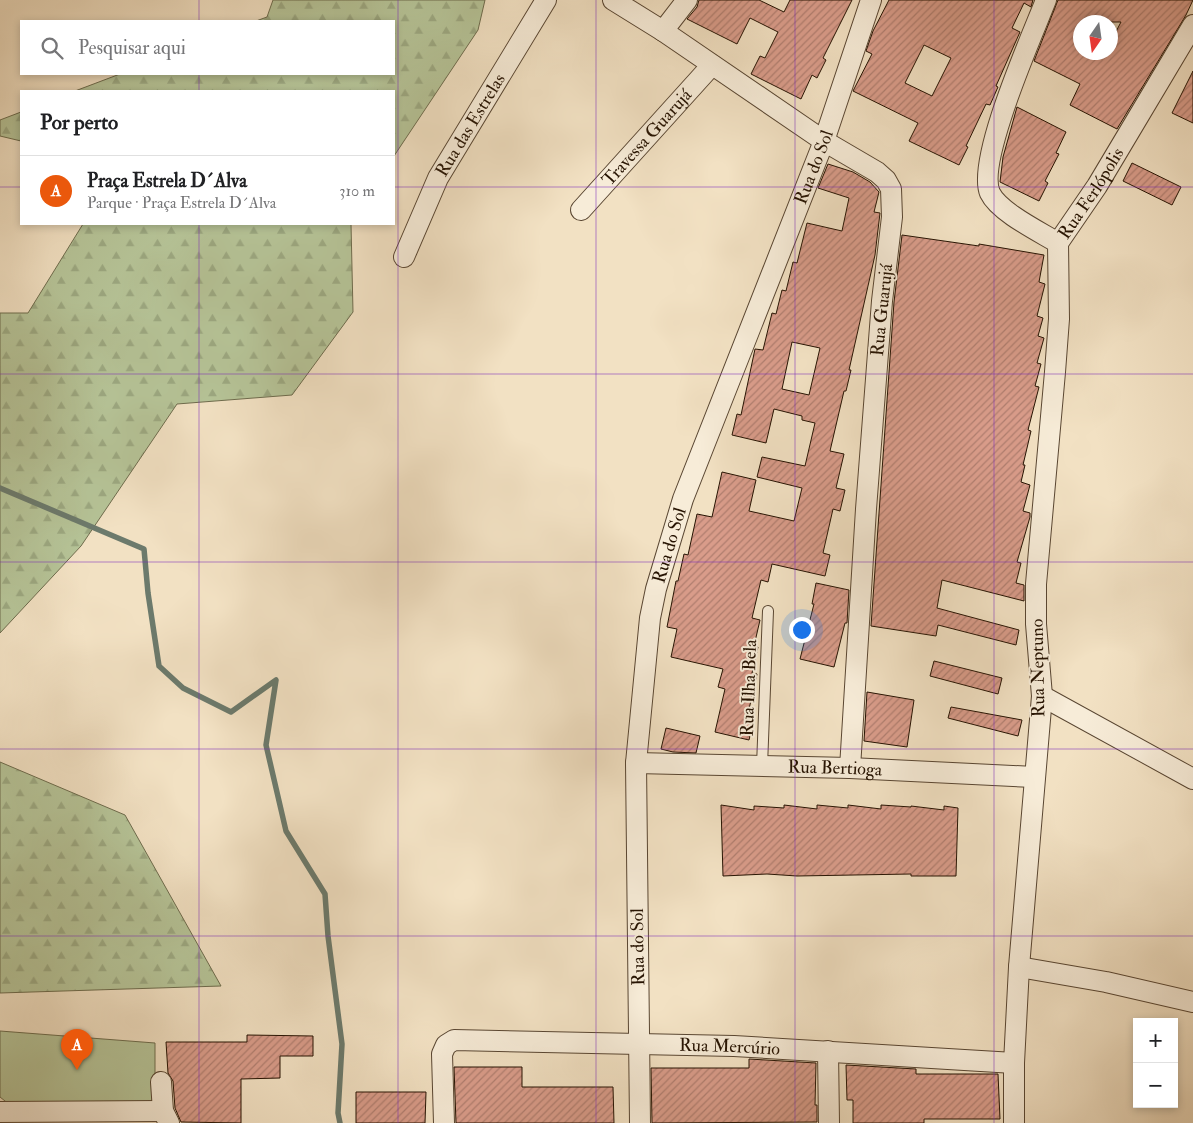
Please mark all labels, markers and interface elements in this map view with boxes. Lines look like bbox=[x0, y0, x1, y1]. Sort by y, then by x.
north arrow bbox=[1073, 15, 1118, 60]
search box bbox=[20, 20, 395, 75]
icon: search bbox=[38, 34, 66, 62]
text: Pesquisar aqui bbox=[78, 36, 186, 60]
street label: Rua das Estrelas bbox=[430, 69, 510, 181]
street label: Travessa Guarujá bbox=[597, 83, 697, 191]
text: Por perto bbox=[40, 109, 118, 136]
street label: Rua do Sol bbox=[789, 127, 838, 207]
street label: Rua Ferlópolis bbox=[1053, 143, 1129, 244]
text: Praça Estrela D´Alva bbox=[87, 169, 247, 193]
text: A bbox=[51, 181, 61, 201]
text: 310 m bbox=[339, 181, 375, 201]
text: Parque · Praça Estrela D´Alva bbox=[87, 193, 276, 213]
street label: Rua Guarujá bbox=[866, 262, 898, 357]
street label: Rua do Sol bbox=[647, 504, 691, 586]
your location bbox=[789, 617, 815, 643]
street label: Rua Neptuno bbox=[1026, 618, 1050, 717]
street label: Rua Ilha Bela bbox=[736, 639, 762, 737]
street label: Rua Bertioga bbox=[787, 755, 883, 781]
street label: Rua do Sol bbox=[626, 908, 650, 986]
map controls bbox=[1133, 1018, 1178, 1108]
button: + bbox=[1133, 1018, 1178, 1063]
pin: A bbox=[61, 1029, 93, 1070]
street label: Rua Mercúrio bbox=[679, 1033, 781, 1060]
button: − bbox=[1133, 1063, 1178, 1108]

